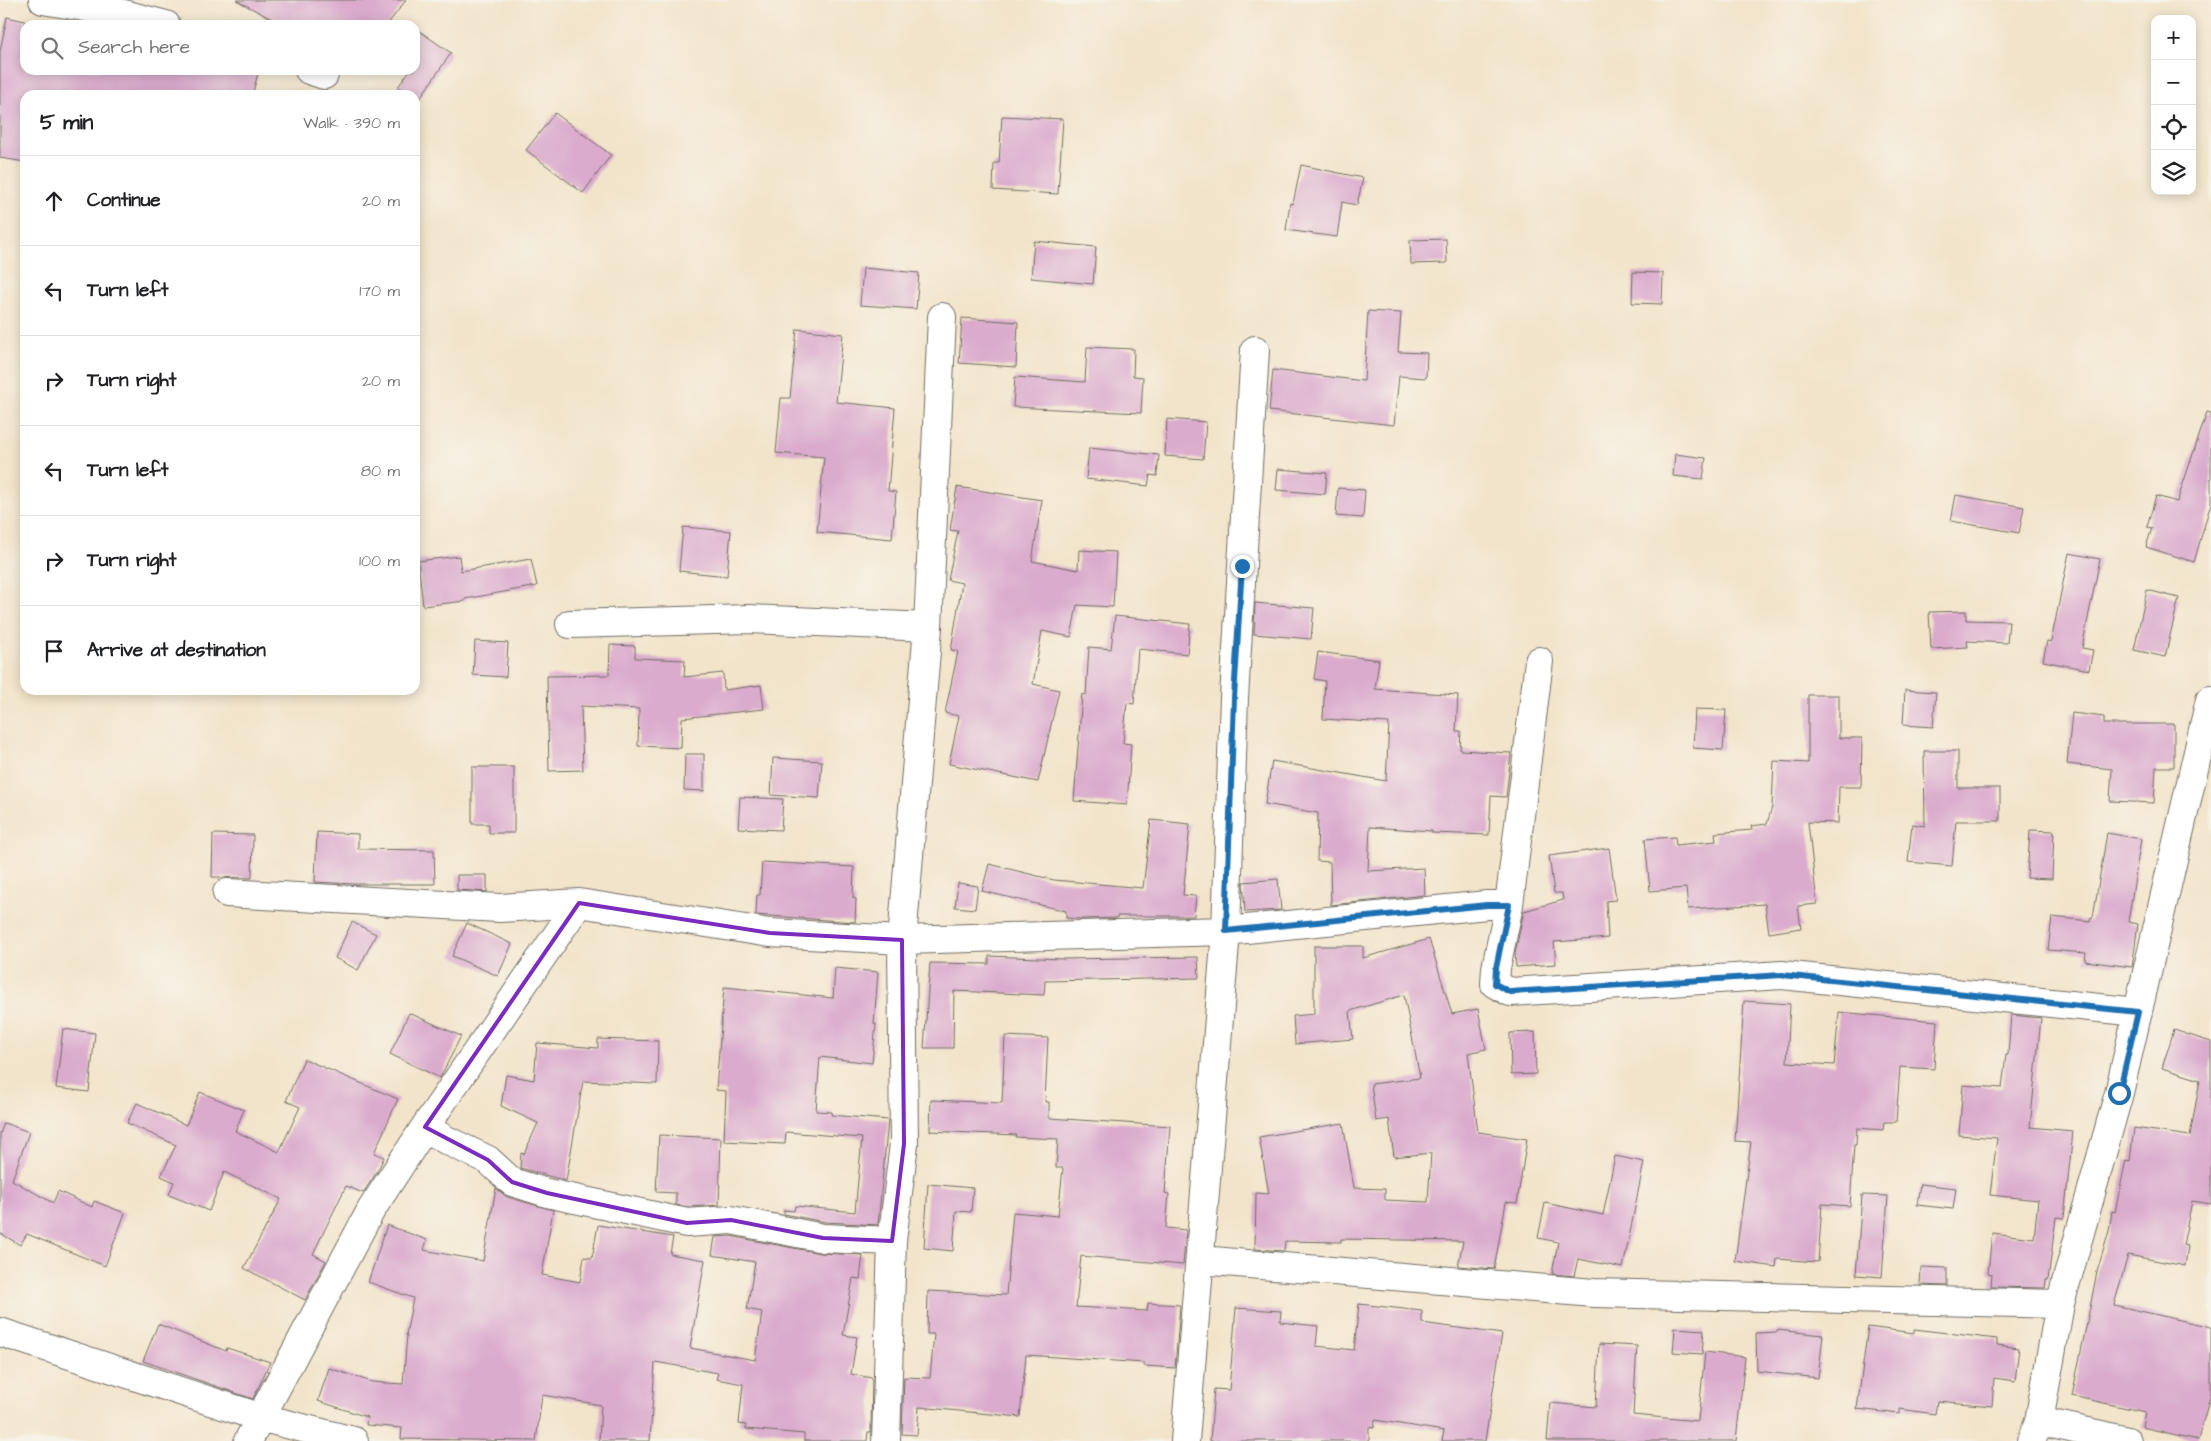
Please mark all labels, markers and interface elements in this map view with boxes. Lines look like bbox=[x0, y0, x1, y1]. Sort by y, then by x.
map controls bbox=[2151, 15, 2196, 195]
button: + bbox=[2151, 15, 2196, 60]
search box bbox=[20, 20, 420, 75]
icon: search bbox=[38, 34, 66, 62]
text: Search here bbox=[78, 34, 190, 61]
button: − bbox=[2151, 60, 2196, 105]
button: locate bbox=[2151, 105, 2196, 150]
text: 5 min bbox=[40, 108, 93, 137]
text: Walk · 390 m bbox=[303, 112, 400, 134]
button: layers bbox=[2151, 150, 2196, 195]
icon: ahead bbox=[40, 187, 68, 215]
text: Continue bbox=[87, 187, 161, 214]
text: 20 m bbox=[362, 190, 400, 212]
icon: left bbox=[40, 277, 68, 305]
text: Turn left bbox=[87, 277, 168, 304]
text: 170 m bbox=[359, 280, 400, 302]
icon: right bbox=[40, 367, 68, 395]
text: Turn right bbox=[87, 367, 176, 394]
text: 20 m bbox=[362, 370, 400, 392]
icon: left bbox=[40, 457, 68, 485]
text: Turn left bbox=[87, 457, 168, 484]
text: 80 m bbox=[361, 460, 400, 482]
icon: right bbox=[40, 547, 68, 575]
text: Turn right bbox=[87, 547, 176, 574]
text: 100 m bbox=[359, 550, 400, 572]
route end bbox=[1231, 555, 1254, 578]
icon: arrive bbox=[40, 637, 68, 665]
text: Arrive at destination bbox=[87, 637, 266, 664]
route start bbox=[2108, 1082, 2131, 1105]

